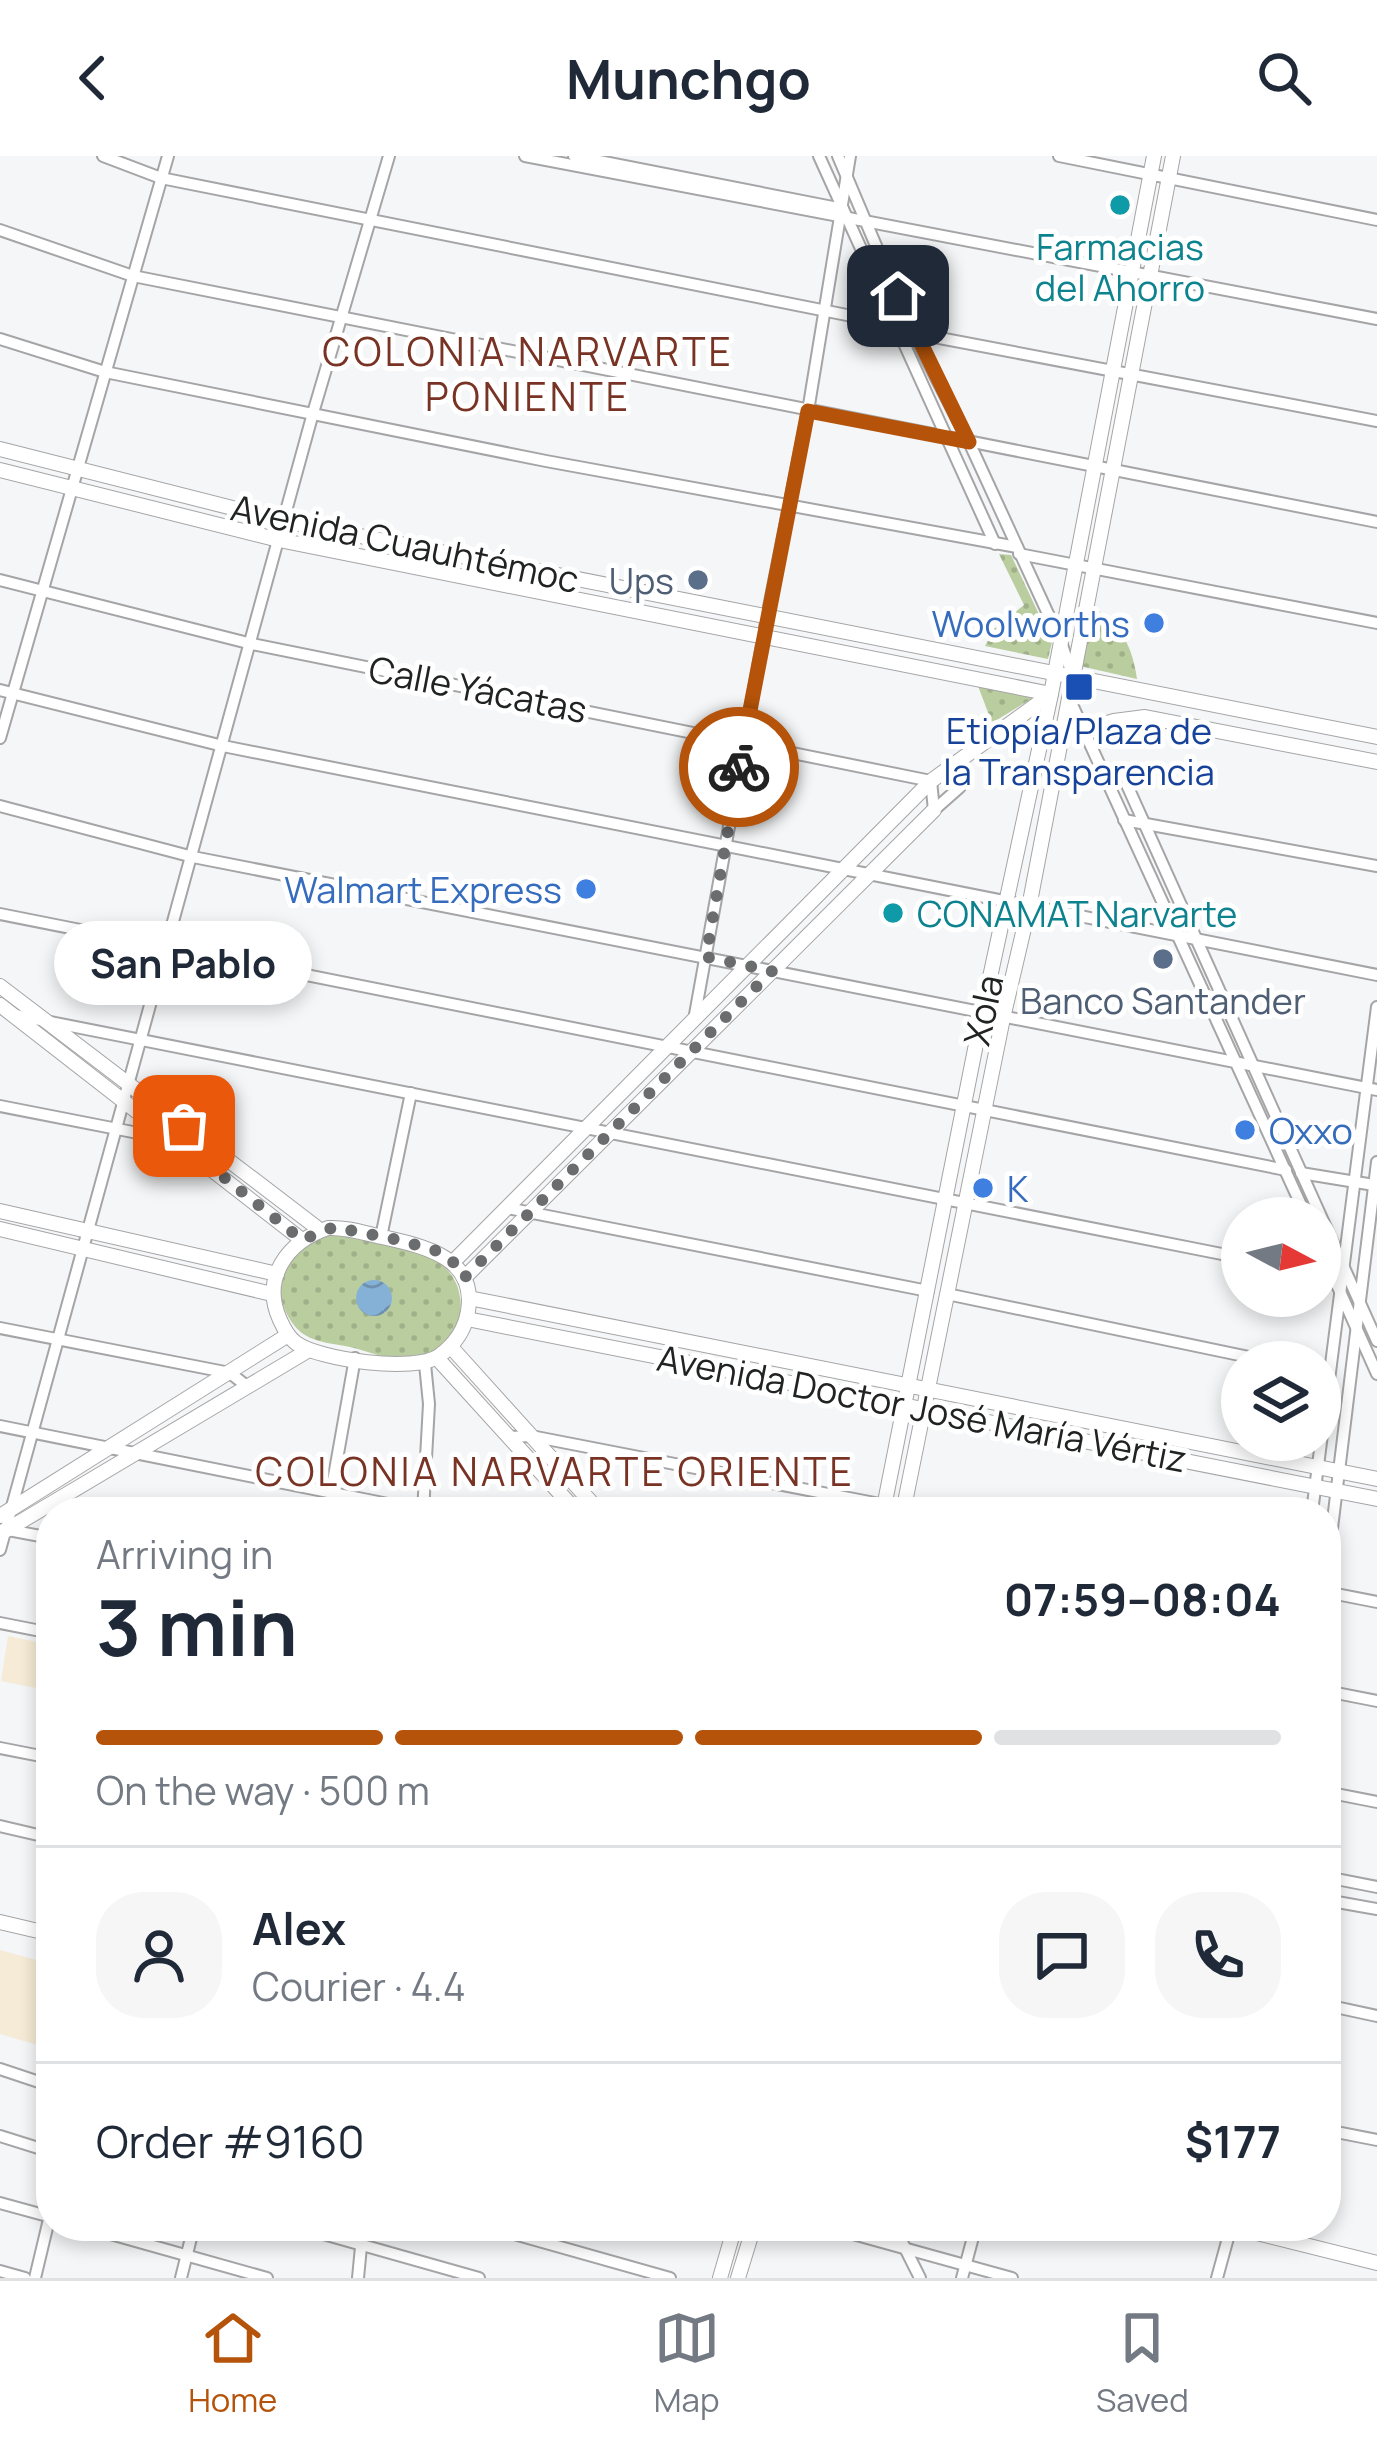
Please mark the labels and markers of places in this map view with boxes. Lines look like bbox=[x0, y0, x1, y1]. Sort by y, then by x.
marker: Farmacias del Ahorro bbox=[1107, 192, 1133, 218]
place label: Farmacias del Ahorro bbox=[1035, 222, 1205, 312]
pin bbox=[847, 245, 949, 347]
place label: Ups bbox=[609, 556, 674, 605]
marker: Ups bbox=[685, 567, 711, 593]
place label: Woolworths bbox=[932, 599, 1130, 648]
marker: Woolworths bbox=[1141, 610, 1167, 636]
marker: Etiopía/Plaza de la Transparencia bbox=[1063, 671, 1095, 703]
place label: Etiopía/Plaza de la Transparencia bbox=[943, 706, 1215, 796]
place label: Walmart Express bbox=[284, 865, 562, 914]
marker: Walmart Express bbox=[573, 876, 599, 902]
place label: CONAMAT Narvarte bbox=[917, 889, 1237, 938]
marker: CONAMAT Narvarte bbox=[880, 900, 906, 926]
callout: San Pablo bbox=[55, 922, 313, 1006]
marker: Banco Santander bbox=[1150, 946, 1176, 972]
place label: Banco Santander bbox=[1020, 976, 1306, 1025]
pin bbox=[133, 1075, 235, 1177]
place label: Oxxo bbox=[1269, 1106, 1353, 1155]
marker: Oxxo bbox=[1232, 1117, 1258, 1143]
place label: K bbox=[1007, 1164, 1029, 1213]
marker: K bbox=[970, 1175, 996, 1201]

